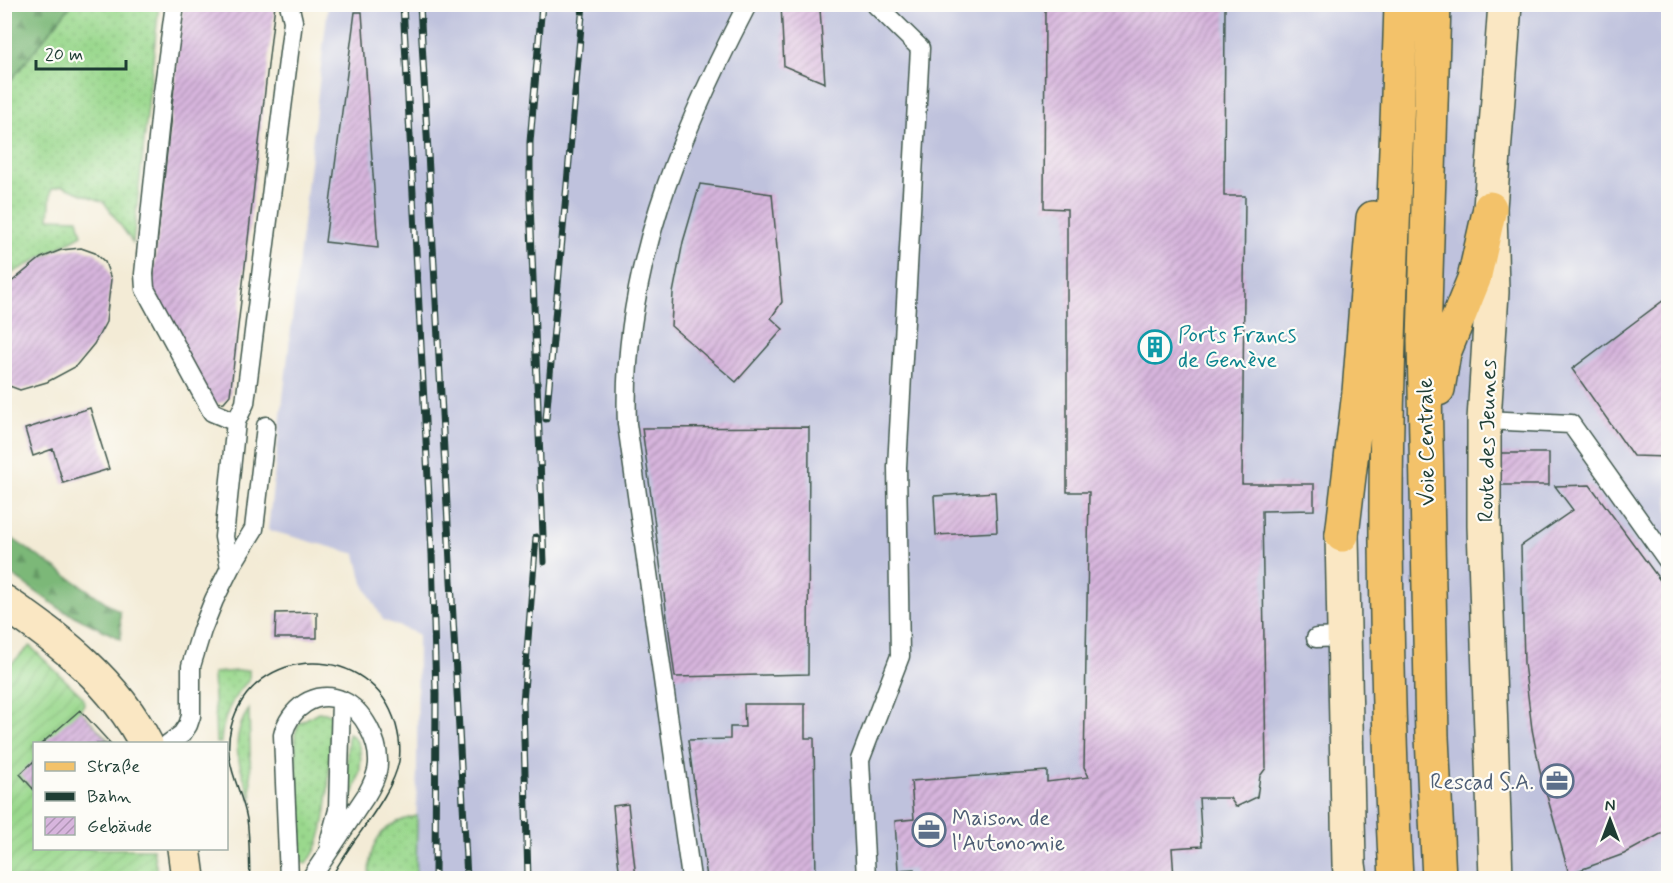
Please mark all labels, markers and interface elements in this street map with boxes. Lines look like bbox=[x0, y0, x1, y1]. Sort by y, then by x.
scale bar bbox=[36, 33, 126, 71]
text: 20 m bbox=[45, 43, 83, 67]
place label: Ports Francs de Genève bbox=[1178, 322, 1297, 375]
building icon: Ports Francs de Genève bbox=[1137, 329, 1173, 365]
street label: Route des Jeunes bbox=[1473, 359, 1503, 523]
street label: Voie Centrale bbox=[1412, 378, 1442, 506]
legend bbox=[33, 742, 228, 850]
text: Straße bbox=[87, 755, 140, 779]
office icon: Rescad S.A. bbox=[1539, 763, 1575, 799]
place label: Rescad S.A. bbox=[1430, 769, 1534, 797]
text: Bahn bbox=[87, 785, 131, 809]
north arrow bbox=[1580, 790, 1640, 850]
text: N bbox=[1605, 796, 1615, 817]
place label: Maison de l'Autonomie bbox=[952, 805, 1065, 858]
office icon: Maison de l'Autonomie bbox=[911, 812, 947, 848]
text: Gebäude bbox=[87, 815, 152, 839]

